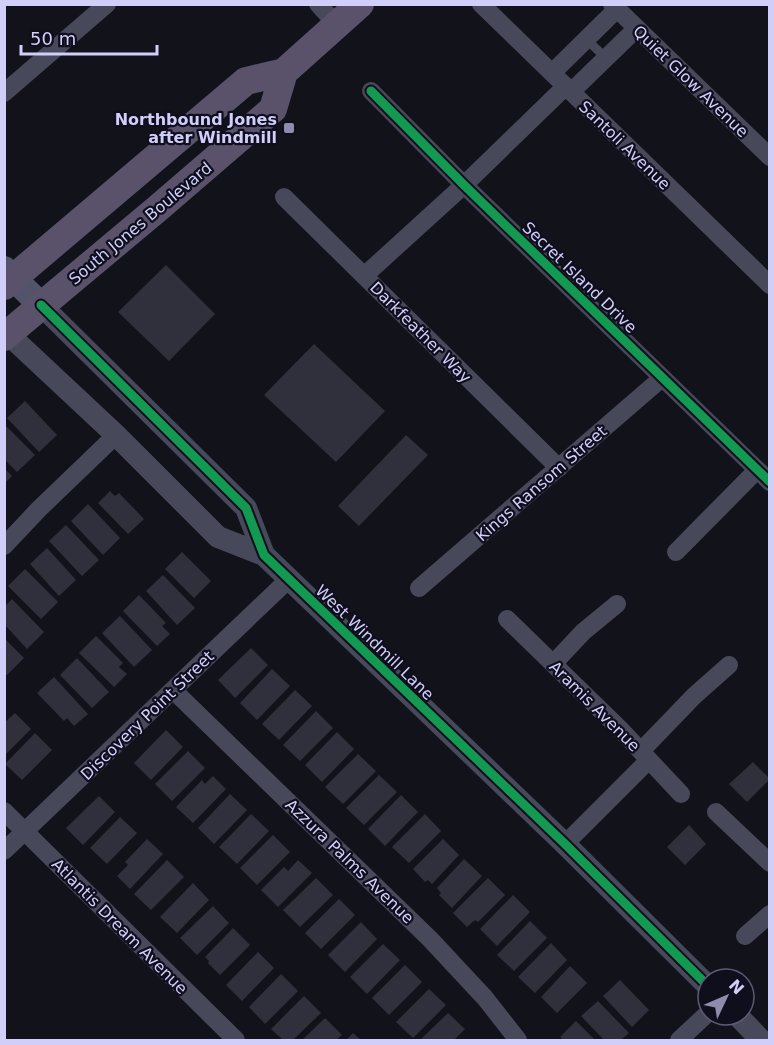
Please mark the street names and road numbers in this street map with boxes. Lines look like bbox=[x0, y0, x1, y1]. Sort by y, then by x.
street label: Quiet Glow Avenue bbox=[629, 22, 752, 141]
street label: Santoli Avenue bbox=[575, 97, 674, 194]
street label: South Jones Boulevard bbox=[65, 158, 216, 289]
street label: Secret Island Drive bbox=[519, 218, 641, 337]
street label: Darkfeather Way bbox=[366, 278, 475, 387]
street label: Kings Ransom Street bbox=[472, 421, 610, 545]
street label: West Windmill Lane bbox=[311, 581, 438, 704]
street label: Discovery Point Street bbox=[77, 647, 218, 784]
street label: Aramis Avenue bbox=[545, 657, 644, 756]
street label: Azzura Palms Avenue bbox=[282, 795, 418, 928]
street label: Atlantis Dream Avenue bbox=[48, 855, 191, 998]

